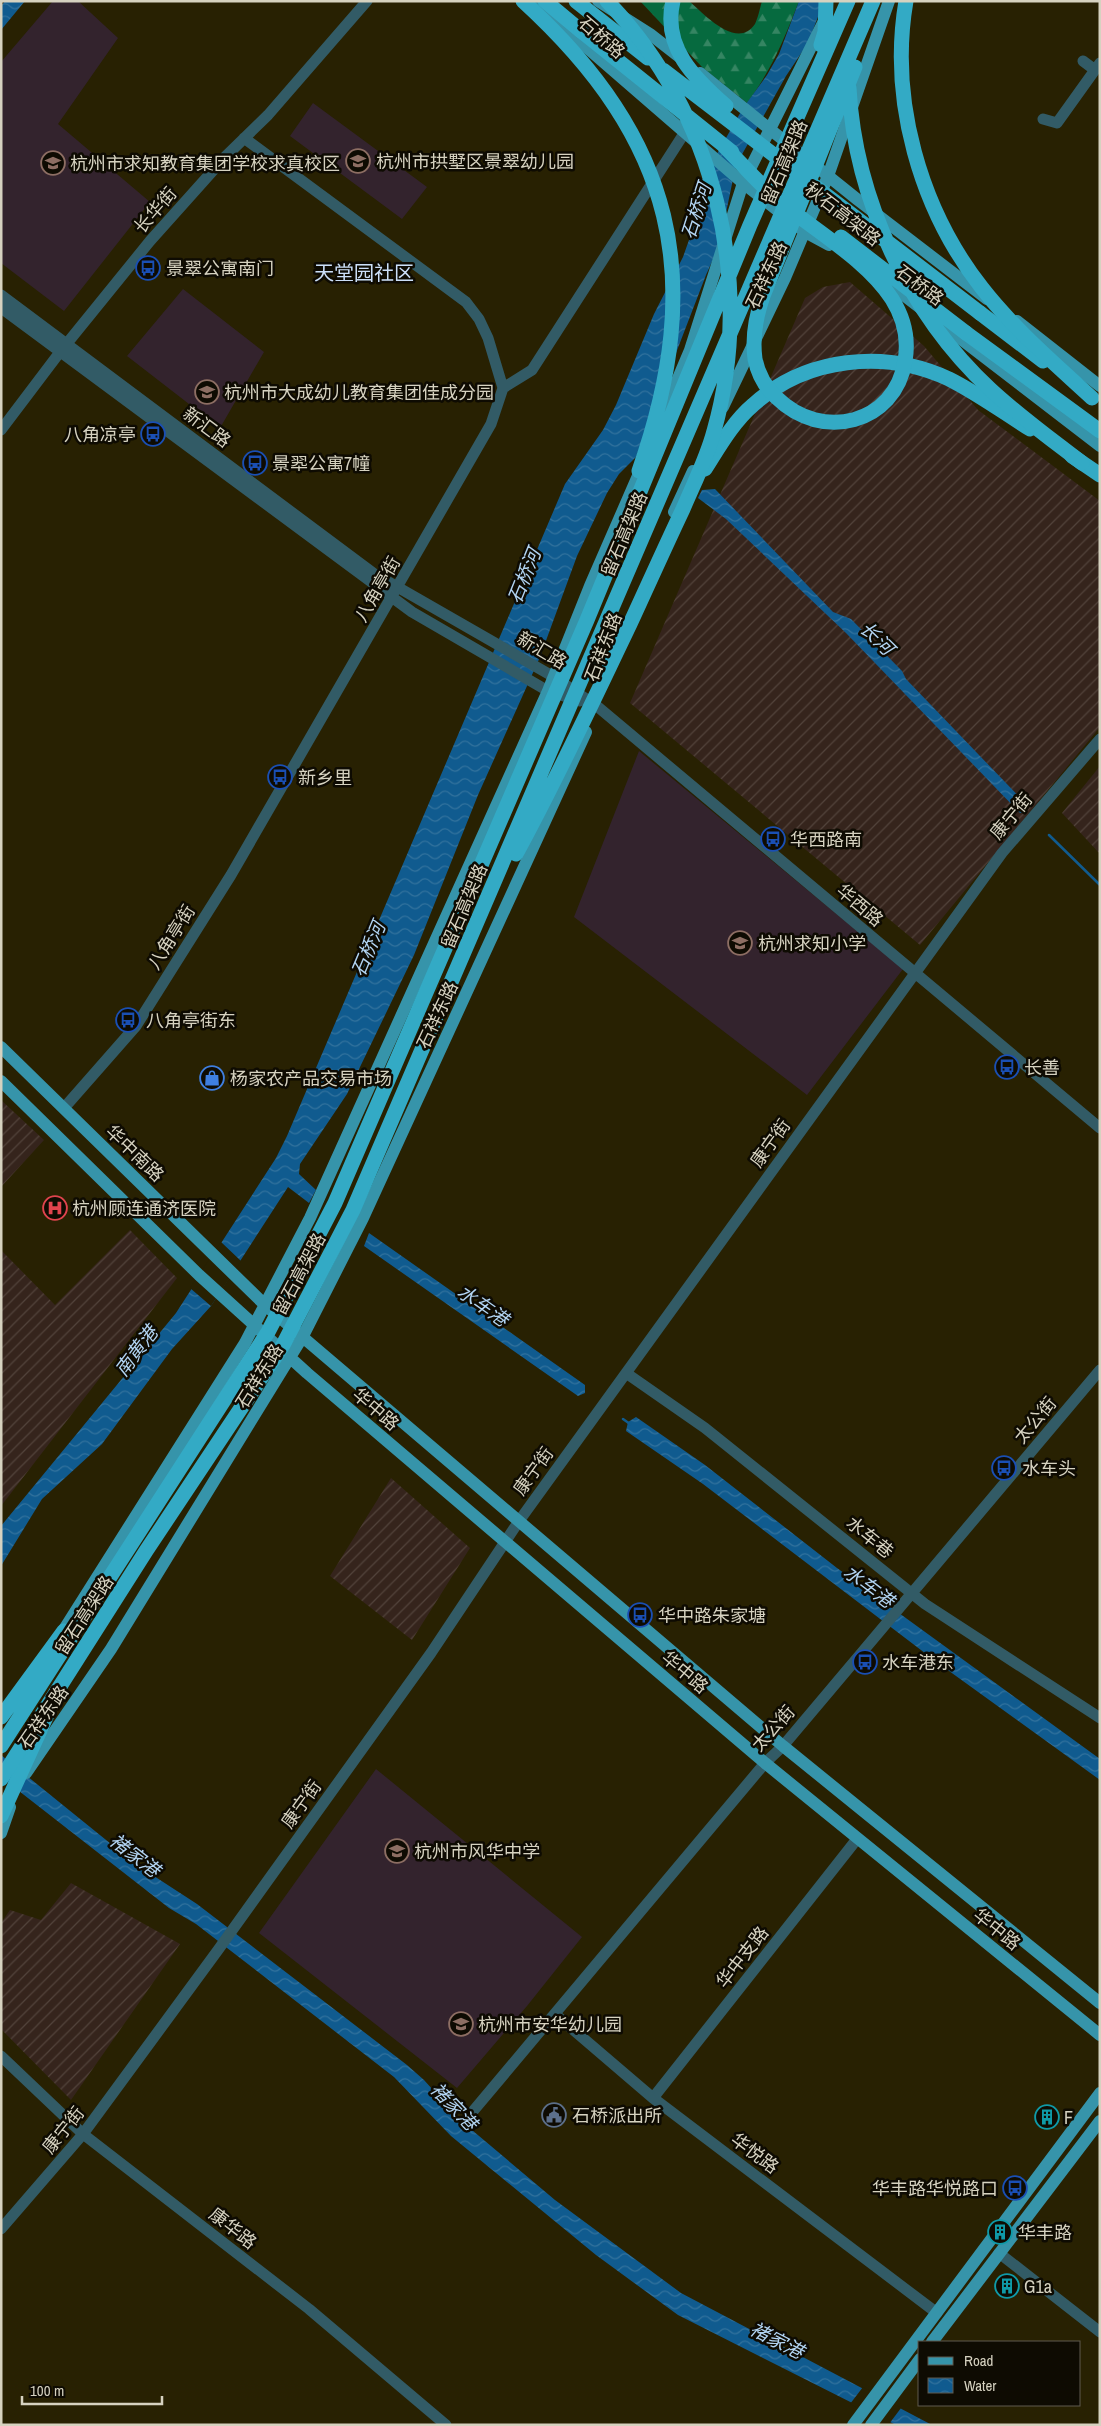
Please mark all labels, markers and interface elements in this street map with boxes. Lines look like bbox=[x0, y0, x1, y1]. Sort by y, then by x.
street label: 石桥路 bbox=[573, 10, 631, 64]
street label: 留石高架路 bbox=[755, 116, 813, 208]
school or university icon: 杭州市拱墅区景翠幼儿园 bbox=[345, 148, 371, 174]
place label: 杭州市拱墅区景翠幼儿园 bbox=[376, 149, 574, 174]
school or university icon: 杭州市求知教育集团学校求真校区 bbox=[40, 150, 66, 176]
place label: 杭州市求知教育集团学校求真校区 bbox=[70, 151, 340, 176]
water label: 石桥河 bbox=[675, 176, 718, 242]
street label: 秋石高架路 bbox=[800, 176, 886, 252]
street label: 长华街 bbox=[128, 181, 182, 239]
street label: 石祥东路 bbox=[739, 237, 793, 313]
bus stop icon: 景翠公寓南门 bbox=[135, 255, 161, 281]
place label: 景翠公寓南门 bbox=[166, 256, 274, 281]
district label: 天堂园社区 bbox=[314, 259, 414, 286]
street label: 石桥路 bbox=[891, 259, 949, 311]
school or university icon: 杭州市大成幼儿教育集团佳成分园 bbox=[194, 379, 220, 405]
place label: 杭州市大成幼儿教育集团佳成分园 bbox=[224, 380, 494, 405]
street label: 新汇路 bbox=[178, 401, 236, 453]
bus stop icon: 八角凉亭 bbox=[140, 421, 166, 447]
place label: 八角凉亭 bbox=[64, 422, 136, 447]
bus stop icon: 景翆公寓7幢 bbox=[242, 450, 268, 476]
place label: 景翆公寓7幢 bbox=[272, 451, 370, 476]
street label: 留石高架路 bbox=[595, 488, 653, 580]
water label: 石桥河 bbox=[501, 541, 548, 607]
street label: 八角亭街 bbox=[348, 552, 406, 626]
street label: 石祥东路 bbox=[578, 609, 628, 685]
water label: 长河 bbox=[854, 615, 903, 663]
street label: 新汇路 bbox=[512, 625, 572, 675]
bus stop icon: 新乡里 bbox=[267, 764, 293, 790]
place label: 新乡里 bbox=[298, 765, 352, 790]
street label: 康宁街 bbox=[984, 787, 1038, 845]
bus stop icon: 华西路南 bbox=[760, 826, 786, 852]
place label: 华西路南 bbox=[790, 827, 862, 852]
street label: 留石高架路 bbox=[435, 860, 493, 952]
street label: 华西路 bbox=[831, 878, 889, 932]
street label: 八角亭街 bbox=[141, 900, 201, 974]
water label: 石桥河 bbox=[345, 914, 393, 980]
school or university icon: 杭州求知小学 bbox=[727, 930, 753, 956]
place label: 杭州求知小学 bbox=[758, 931, 866, 956]
street label: 石祥东路 bbox=[410, 977, 464, 1053]
bus stop icon: 八角亭街东 bbox=[115, 1007, 141, 1033]
place label: 八角亭街东 bbox=[146, 1008, 236, 1033]
bus stop icon: 长善 bbox=[994, 1054, 1020, 1080]
place label: 长善 bbox=[1024, 1055, 1060, 1080]
shop icon: 杨家农产品交易市场 bbox=[199, 1065, 225, 1091]
place label: 杨家农产品交易市场 bbox=[230, 1066, 392, 1091]
street label: 康宁街 bbox=[744, 1114, 796, 1172]
street label: 华中南路 bbox=[100, 1119, 170, 1187]
hospital icon: 杭州顾连通济医院 bbox=[42, 1195, 68, 1221]
place label: 杭州顾连通济医院 bbox=[72, 1196, 216, 1221]
street label: 留石高架路 bbox=[267, 1228, 331, 1320]
water label: 水车港 bbox=[452, 1278, 516, 1334]
water label: 南黄港 bbox=[108, 1318, 165, 1382]
street label: 石祥东路 bbox=[229, 1339, 289, 1413]
street label: 华中路 bbox=[347, 1382, 405, 1436]
street label: 太公街 bbox=[1008, 1391, 1062, 1449]
street label: 康宁街 bbox=[507, 1442, 559, 1500]
bus stop icon: 水车头 bbox=[991, 1455, 1017, 1481]
place label: 水车头 bbox=[1022, 1456, 1076, 1481]
street label: 水车巷 bbox=[841, 1510, 899, 1564]
water label: 水车港 bbox=[838, 1558, 902, 1615]
street label: 留石高架路 bbox=[49, 1570, 119, 1660]
bus stop icon: 华中路朱家塘 bbox=[627, 1602, 653, 1628]
place label: 华中路朱家塘 bbox=[658, 1603, 766, 1628]
street label: 华中路 bbox=[656, 1645, 714, 1699]
bus stop icon: 水车港东 bbox=[852, 1649, 878, 1675]
place label: 水车港东 bbox=[882, 1650, 954, 1675]
street label: 石祥东路 bbox=[12, 1680, 74, 1754]
street label: 太公街 bbox=[746, 1700, 800, 1756]
street label: 康宁街 bbox=[275, 1775, 327, 1833]
water label: 褚家港 bbox=[105, 1827, 168, 1885]
school or university icon: 杭州市风华中学 bbox=[384, 1838, 410, 1864]
place label: 杭州市风华中学 bbox=[414, 1839, 540, 1864]
street label: 华中路 bbox=[968, 1902, 1026, 1956]
street label: 华中支路 bbox=[710, 1921, 774, 1993]
school or university icon: 杭州市安华幼儿园 bbox=[448, 2011, 474, 2037]
place label: 杭州市安华幼儿园 bbox=[478, 2012, 622, 2037]
water label: 褚家港 bbox=[425, 2076, 485, 2138]
street label: 康宁街 bbox=[36, 2101, 90, 2159]
public building icon: 石桥派出所 bbox=[541, 2102, 567, 2128]
place label: 石桥派出所 bbox=[572, 2103, 662, 2128]
building icon: F bbox=[1034, 2104, 1060, 2130]
place label: F bbox=[1064, 2105, 1073, 2130]
street label: 华悦路 bbox=[726, 2127, 784, 2179]
bus stop icon: 华丰路华悦路口 bbox=[1002, 2175, 1028, 2201]
place label: 华丰路华悦路口 bbox=[872, 2176, 998, 2201]
street label: 康华路 bbox=[204, 2202, 262, 2254]
building icon: 华丰路 bbox=[987, 2219, 1013, 2245]
place label: 华丰路 bbox=[1018, 2220, 1072, 2245]
building icon: G1a bbox=[994, 2273, 1020, 2299]
place label: G1a bbox=[1024, 2274, 1052, 2299]
water label: 褚家港 bbox=[746, 2315, 811, 2366]
legend bbox=[918, 2341, 1081, 2406]
text: Road bbox=[964, 2350, 993, 2371]
scale bar bbox=[22, 2374, 162, 2406]
text: Water bbox=[964, 2375, 996, 2396]
text: 100 m bbox=[30, 2380, 64, 2401]

